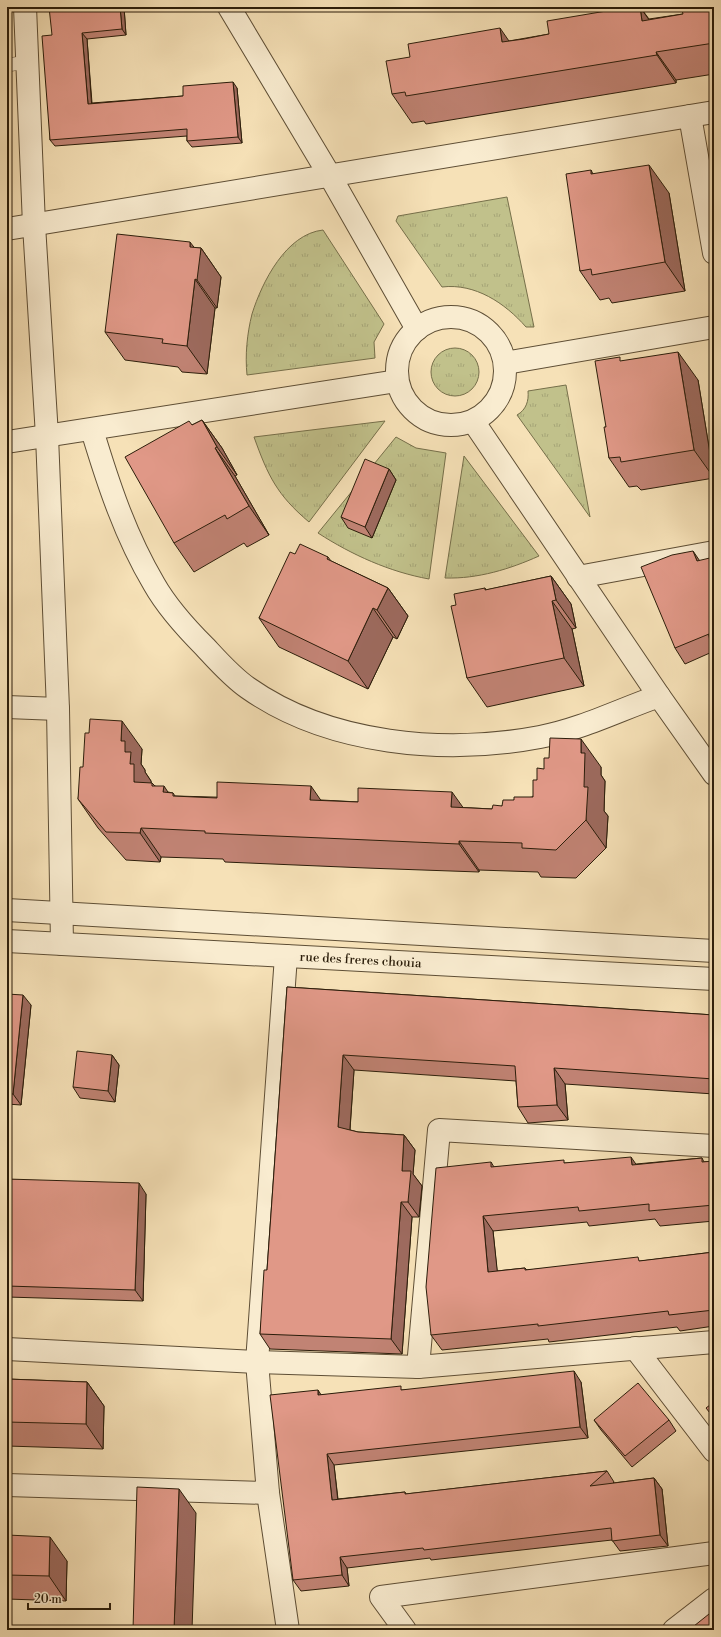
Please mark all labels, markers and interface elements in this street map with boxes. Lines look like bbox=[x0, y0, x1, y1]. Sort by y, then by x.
street label: rue des freres chouia bbox=[299, 949, 422, 971]
scale bar bbox=[28, 1585, 110, 1611]
text: 20 m bbox=[34, 1592, 62, 1607]

